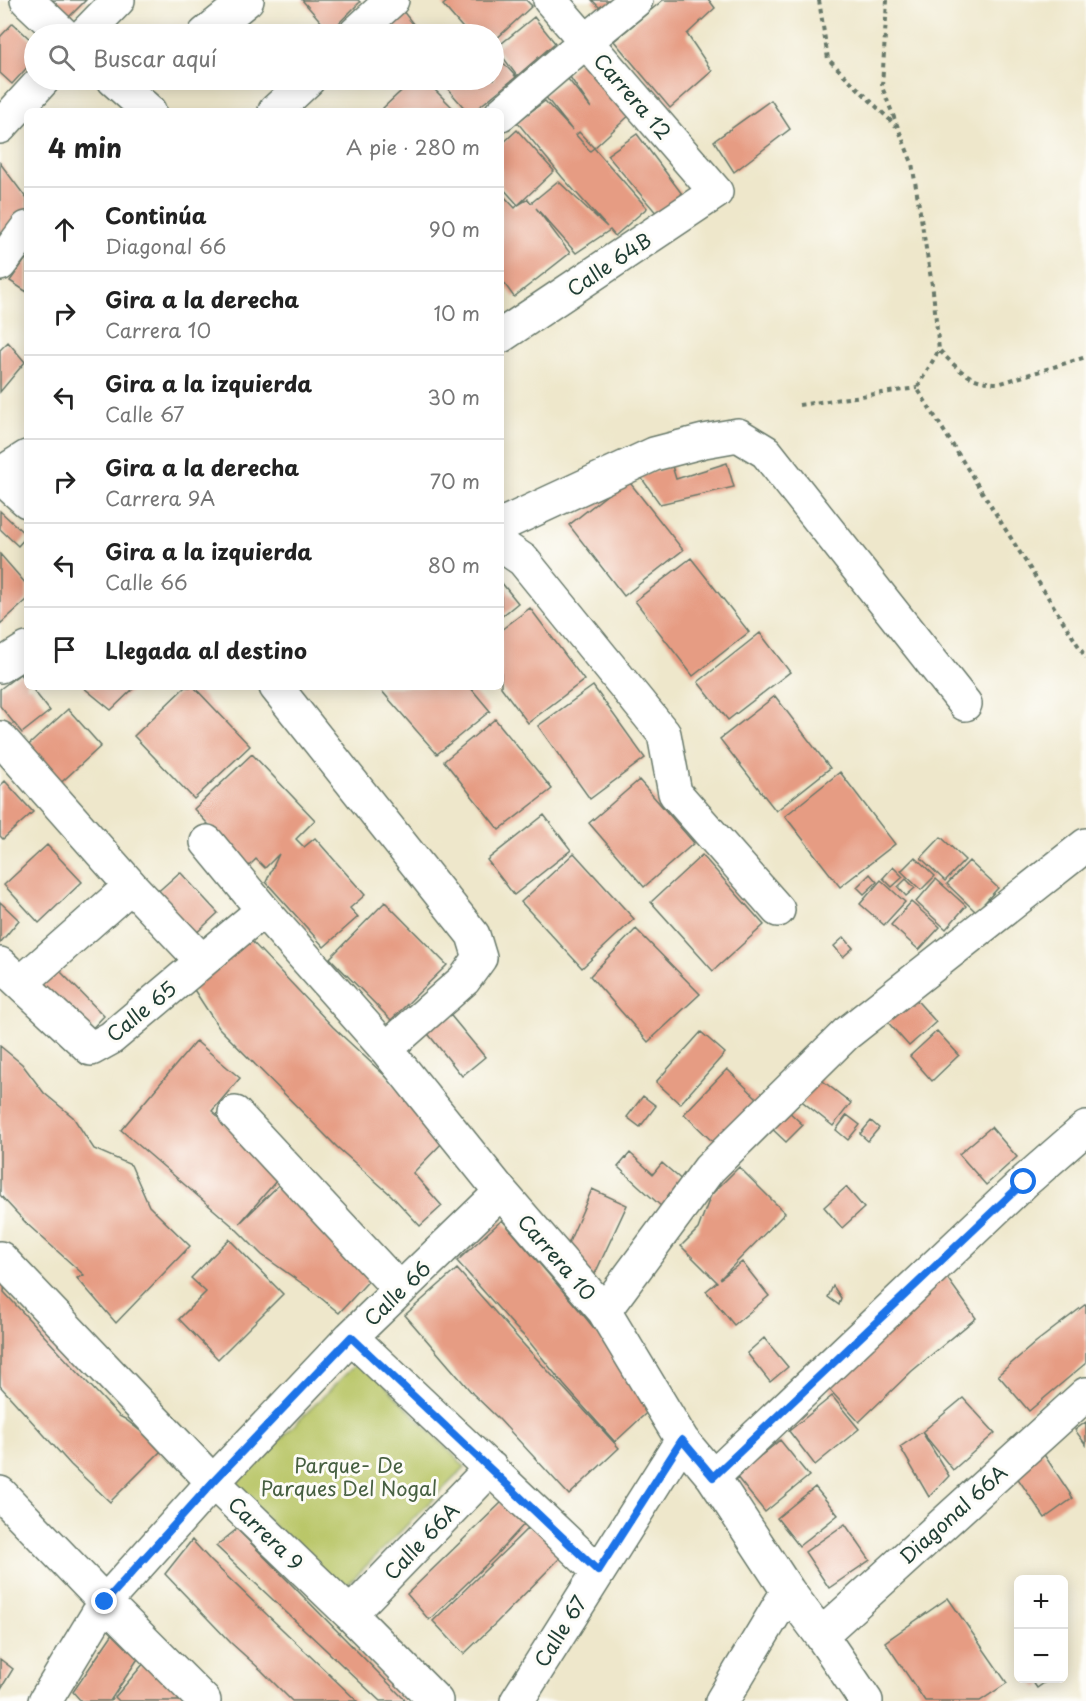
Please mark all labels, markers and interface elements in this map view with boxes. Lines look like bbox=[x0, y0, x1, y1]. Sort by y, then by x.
search box bbox=[24, 24, 504, 90]
icon: search bbox=[45, 41, 78, 74]
text: Buscar aquí bbox=[93, 41, 217, 74]
street label: Carrera 12 bbox=[587, 46, 679, 146]
text: 4 min bbox=[48, 128, 122, 167]
text: A pie · 280 m bbox=[346, 132, 480, 162]
text: Continúa bbox=[105, 198, 207, 231]
icon: ahead bbox=[48, 213, 81, 246]
text: 90 m bbox=[429, 214, 480, 244]
street label: Calle 64B bbox=[561, 225, 657, 303]
text: Diagonal 66 bbox=[105, 231, 227, 261]
text: Gira a la derecha bbox=[105, 282, 299, 315]
icon: right bbox=[48, 297, 81, 330]
text: 10 m bbox=[433, 298, 480, 328]
text: Carrera 10 bbox=[105, 315, 211, 345]
text: Gira a la izquierda bbox=[105, 366, 312, 399]
icon: left bbox=[48, 381, 81, 414]
text: 30 m bbox=[427, 382, 480, 412]
text: Calle 67 bbox=[105, 399, 184, 429]
text: Gira a la derecha bbox=[105, 450, 299, 483]
icon: right bbox=[48, 465, 81, 498]
text: 70 m bbox=[430, 466, 480, 496]
text: Carrera 9A bbox=[105, 483, 215, 513]
text: Gira a la izquierda bbox=[105, 534, 312, 567]
icon: left bbox=[48, 549, 81, 582]
text: 80 m bbox=[428, 550, 480, 580]
text: Calle 66 bbox=[105, 567, 188, 597]
icon: arrive bbox=[48, 633, 81, 666]
text: Llegada al destino bbox=[105, 633, 307, 666]
street label: Calle 65 bbox=[99, 973, 183, 1049]
route start bbox=[1010, 1168, 1036, 1194]
street label: Carrera 10 bbox=[511, 1207, 603, 1307]
street label: Calle 66 bbox=[357, 1254, 437, 1332]
park label: Parque- De Parques Del Nogal bbox=[261, 1450, 437, 1503]
street label: Diagonal 66A bbox=[892, 1457, 1014, 1571]
street label: Carrera 9 bbox=[222, 1489, 310, 1577]
street label: Calle 66A bbox=[376, 1496, 466, 1586]
map controls bbox=[1014, 1575, 1068, 1683]
button: + bbox=[1014, 1575, 1068, 1629]
route end bbox=[91, 1588, 117, 1614]
street label: Calle 67 bbox=[526, 1589, 594, 1673]
button: − bbox=[1014, 1629, 1068, 1683]

